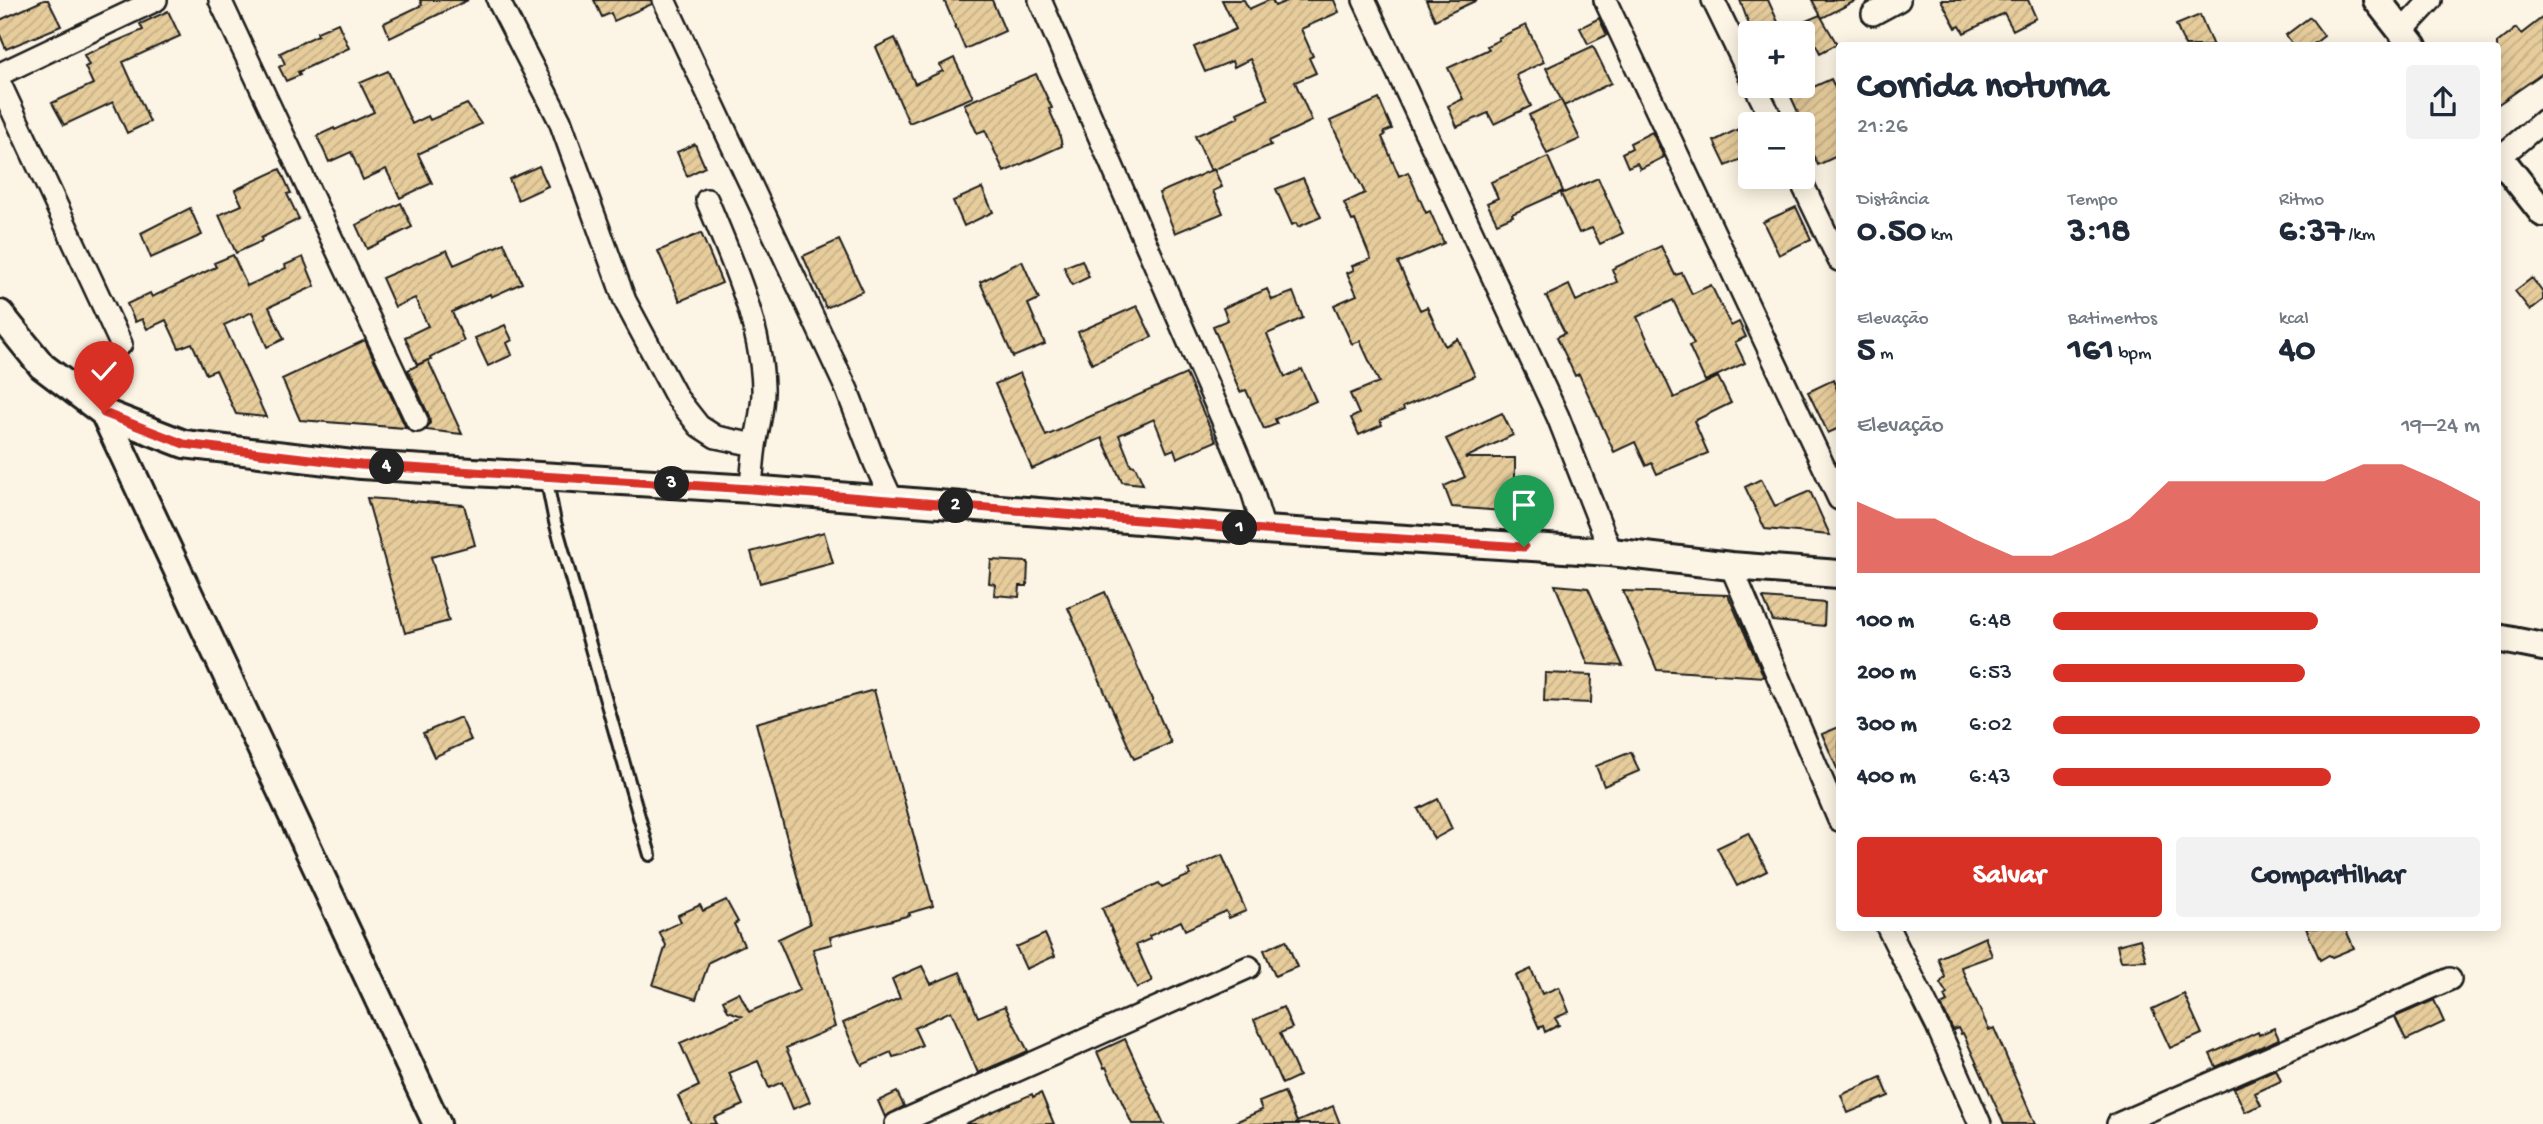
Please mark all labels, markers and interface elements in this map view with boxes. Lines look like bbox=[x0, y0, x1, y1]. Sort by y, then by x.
map controls bbox=[1738, 21, 1815, 189]
button: + bbox=[1738, 21, 1815, 98]
button: share bbox=[2406, 65, 2480, 139]
text: Corrida noturna bbox=[1857, 66, 2109, 110]
button: − bbox=[1738, 112, 1815, 189]
text: 21:26 bbox=[1857, 114, 1908, 141]
text: Distância bbox=[1857, 189, 1929, 212]
text: Tempo bbox=[2068, 189, 2118, 212]
text: Ritmo bbox=[2279, 189, 2324, 212]
text: 0.50 bbox=[1857, 212, 1926, 253]
text: 3:18 bbox=[2068, 212, 2130, 253]
text: 6:37 bbox=[2279, 212, 2344, 253]
text: km bbox=[1926, 224, 1953, 247]
text: /km bbox=[2344, 224, 2375, 247]
text: Elevação bbox=[1857, 308, 1929, 331]
text: Batimentos bbox=[2068, 308, 2157, 331]
text: kcal bbox=[2279, 308, 2309, 331]
text: 5 bbox=[1857, 331, 1875, 372]
text: 161 bbox=[2068, 331, 2114, 372]
text: 40 bbox=[2279, 331, 2315, 372]
pin bbox=[74, 341, 134, 413]
text: m bbox=[1875, 343, 1893, 366]
text: bpm bbox=[2114, 343, 2151, 366]
icon: check bbox=[85, 352, 123, 390]
text: Elevação bbox=[1857, 413, 1944, 440]
text: 19–24 m bbox=[2401, 413, 2480, 440]
pin: 4 bbox=[370, 449, 404, 484]
text: 4 bbox=[382, 455, 391, 478]
pin: 3 bbox=[654, 466, 690, 502]
text: 3 bbox=[667, 472, 676, 495]
pin bbox=[1494, 475, 1554, 547]
icon: arrive bbox=[1505, 486, 1543, 524]
pin: 2 bbox=[939, 489, 974, 524]
text: 2 bbox=[951, 494, 960, 517]
pin: 1 bbox=[1222, 510, 1258, 546]
text: 1 bbox=[1236, 516, 1243, 539]
text: 100 m bbox=[1857, 608, 1914, 635]
text: 6:48 bbox=[1969, 608, 2011, 635]
text: 200 m bbox=[1857, 660, 1916, 687]
text: 6:53 bbox=[1969, 660, 2012, 687]
text: 300 m bbox=[1857, 712, 1917, 739]
text: 6:02 bbox=[1969, 712, 2012, 739]
text: 400 m bbox=[1857, 764, 1916, 791]
text: 6:43 bbox=[1969, 764, 2011, 791]
button: Salvar bbox=[1857, 837, 2162, 917]
button: Compartilhar bbox=[2176, 837, 2480, 917]

